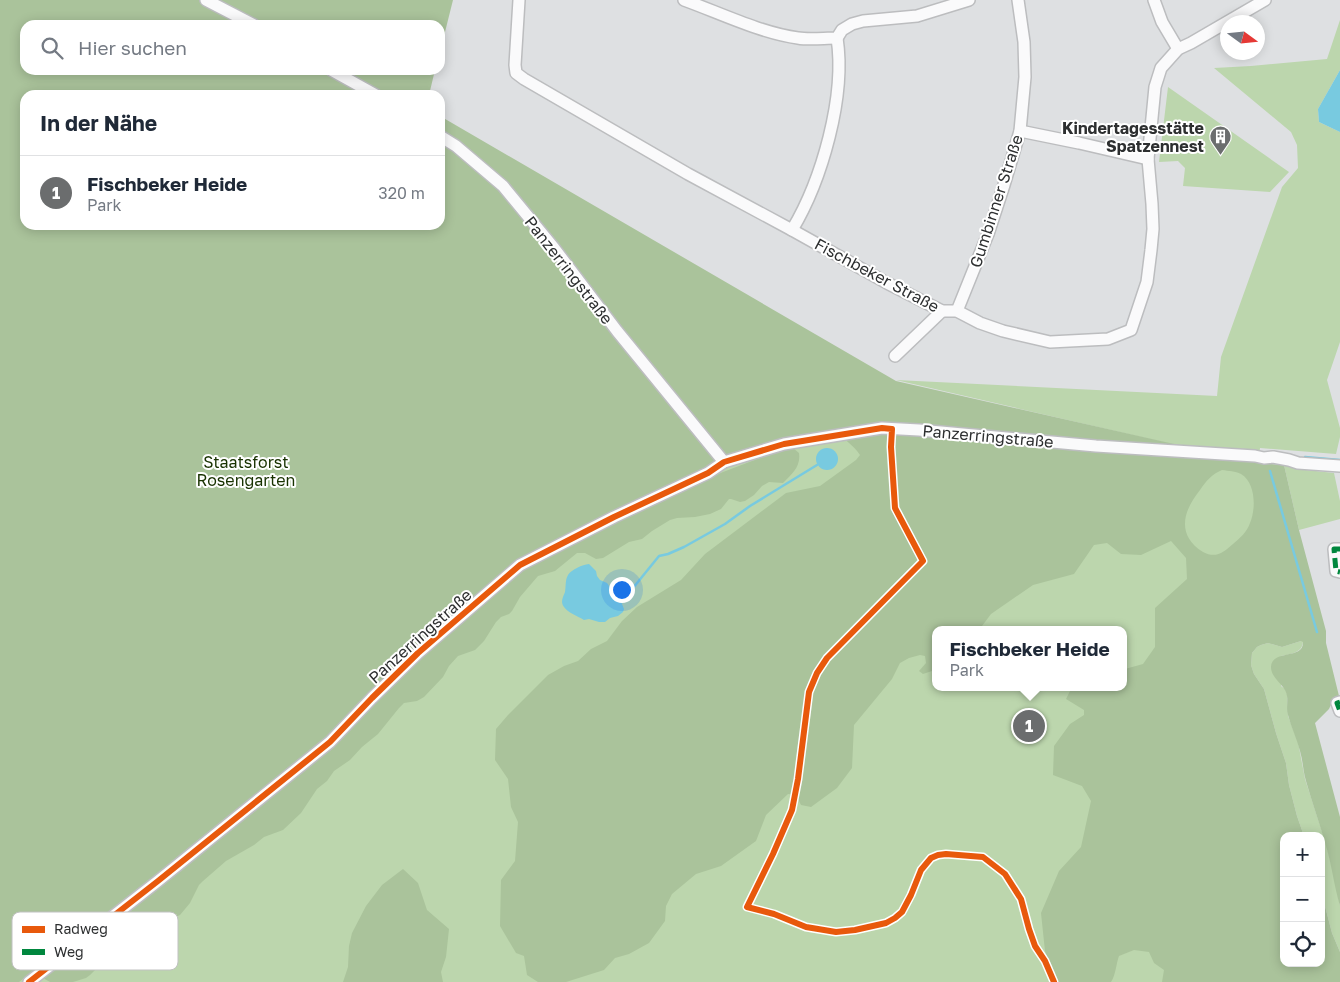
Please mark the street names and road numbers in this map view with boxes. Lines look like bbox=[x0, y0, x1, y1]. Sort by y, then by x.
street label: Gumbinner Straße bbox=[965, 132, 1027, 270]
street label: Panzerringstraße bbox=[521, 212, 617, 328]
street label: Fischbeker Straße bbox=[811, 234, 943, 316]
street label: Panzerringstraße bbox=[922, 420, 1054, 452]
street label: Panzerringstraße bbox=[364, 585, 476, 687]

